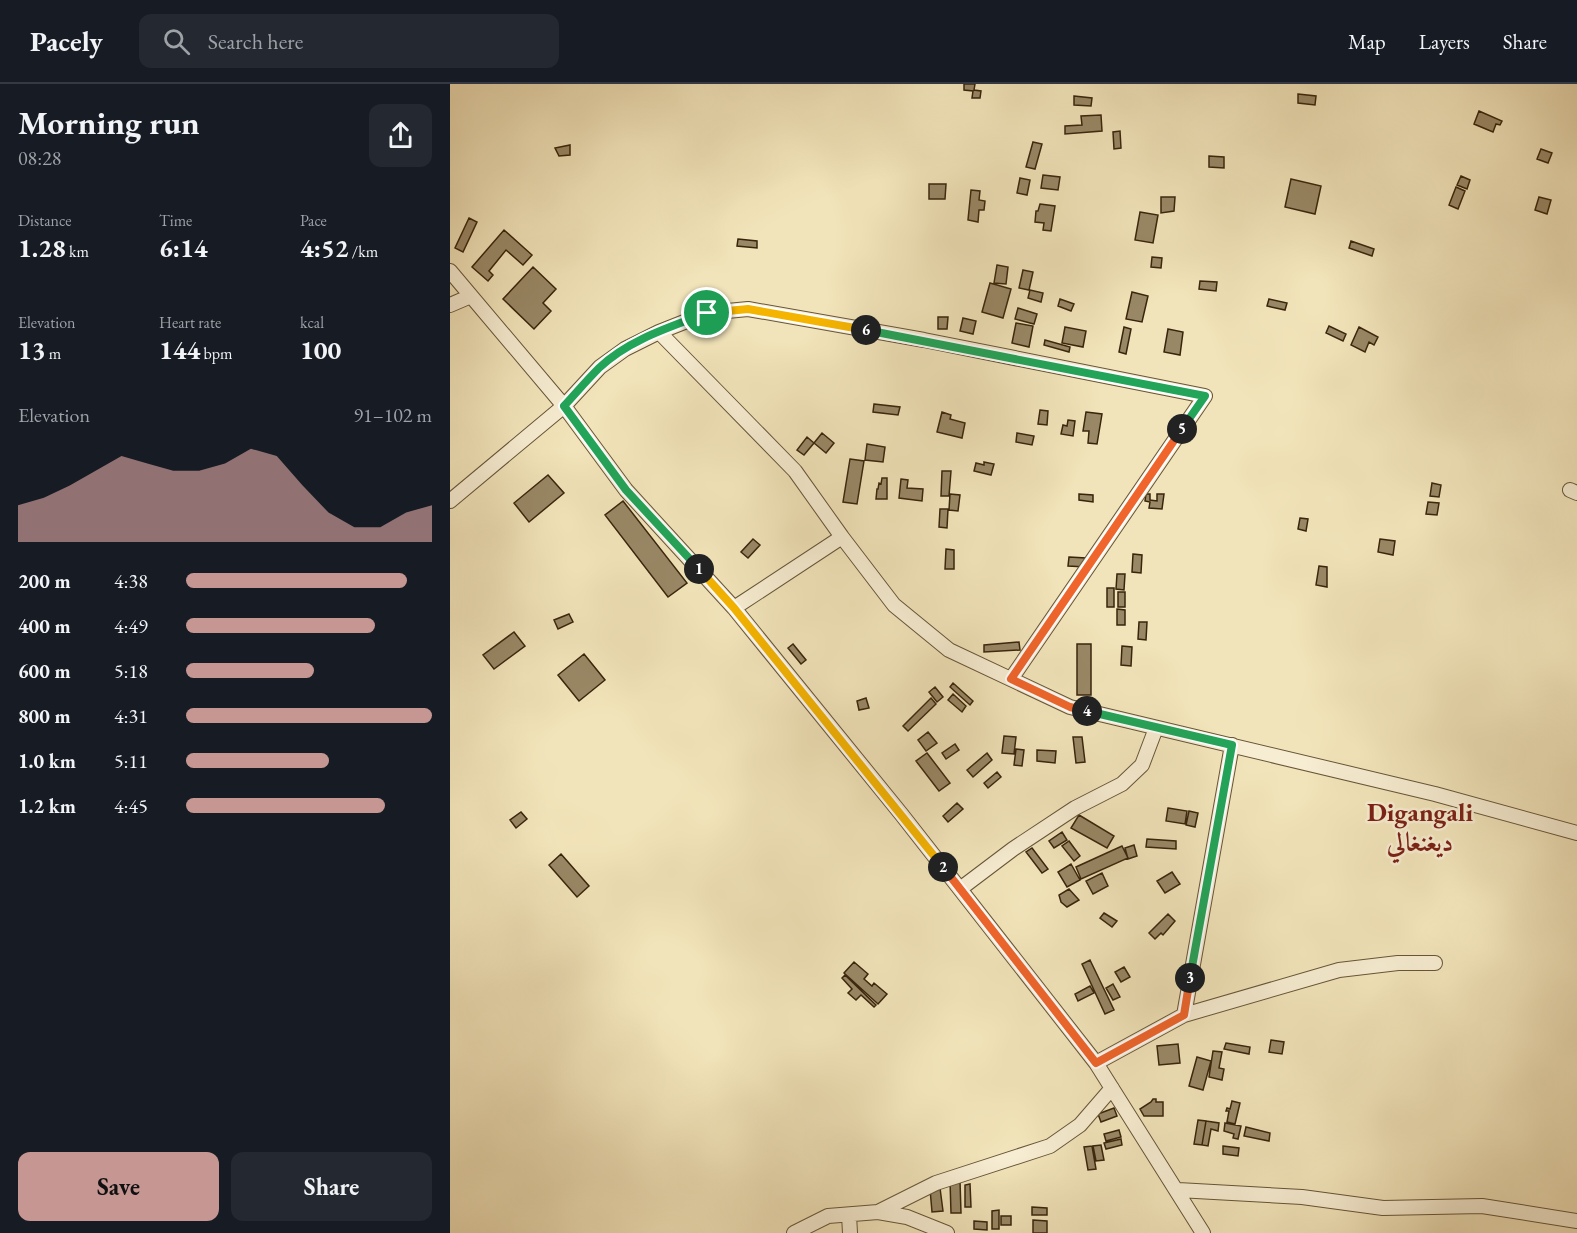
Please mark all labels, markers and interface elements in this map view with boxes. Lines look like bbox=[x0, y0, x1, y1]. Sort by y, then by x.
search box bbox=[139, 14, 559, 68]
text: Pacely bbox=[30, 23, 103, 59]
icon: search bbox=[160, 25, 193, 58]
text: Search here bbox=[208, 27, 303, 56]
text: Map bbox=[1348, 28, 1386, 55]
text: Layers bbox=[1419, 28, 1470, 55]
text: Share bbox=[1503, 28, 1547, 55]
text: Morning run bbox=[18, 101, 200, 144]
button: share bbox=[369, 104, 432, 167]
text: 08:28 bbox=[18, 145, 61, 171]
text: Distance bbox=[18, 210, 71, 231]
text: Time bbox=[159, 210, 192, 231]
text: Pace bbox=[300, 210, 327, 231]
text: 1.28 bbox=[18, 231, 66, 265]
text: 6:14 bbox=[159, 231, 208, 265]
text: 4:52 bbox=[300, 231, 349, 265]
text: km bbox=[66, 241, 89, 262]
text: /km bbox=[349, 241, 378, 262]
pin bbox=[681, 287, 732, 338]
icon: arrive bbox=[690, 296, 723, 329]
text: Elevation bbox=[18, 312, 76, 333]
text: Heart rate bbox=[159, 312, 221, 333]
text: kcal bbox=[300, 312, 324, 333]
pin: 6 bbox=[851, 315, 881, 345]
text: 6 bbox=[862, 319, 870, 340]
text: 13 bbox=[18, 333, 46, 367]
text: 144 bbox=[159, 333, 200, 367]
text: 100 bbox=[300, 333, 341, 367]
text: m bbox=[46, 343, 61, 364]
text: bpm bbox=[200, 343, 232, 364]
text: Elevation bbox=[18, 402, 90, 428]
text: 91–102 m bbox=[353, 402, 432, 428]
pin: 5 bbox=[1167, 414, 1197, 444]
text: 5 bbox=[1178, 418, 1186, 439]
pin: 1 bbox=[684, 554, 714, 584]
text: 1 bbox=[695, 558, 703, 579]
text: 200 m bbox=[18, 568, 71, 594]
text: 4:38 bbox=[114, 568, 148, 594]
text: 400 m bbox=[18, 613, 71, 639]
text: 4:49 bbox=[114, 613, 148, 639]
text: 600 m bbox=[18, 658, 71, 684]
text: 5:18 bbox=[114, 658, 148, 684]
pin: 4 bbox=[1072, 696, 1102, 726]
text: 4 bbox=[1083, 700, 1091, 721]
text: 800 m bbox=[18, 703, 71, 729]
text: 4:31 bbox=[114, 703, 148, 729]
text: 1.0 km bbox=[18, 748, 76, 774]
text: 5:11 bbox=[114, 748, 148, 774]
text: 1.2 km bbox=[18, 793, 76, 819]
text: 4:45 bbox=[114, 793, 148, 819]
district label: Digangali ديغنغالي bbox=[1367, 795, 1473, 864]
pin: 2 bbox=[928, 852, 958, 882]
text: 2 bbox=[939, 856, 947, 877]
pin: 3 bbox=[1175, 963, 1205, 993]
text: 3 bbox=[1186, 967, 1194, 988]
button: Save bbox=[18, 1152, 219, 1221]
button: Share bbox=[231, 1152, 432, 1221]

